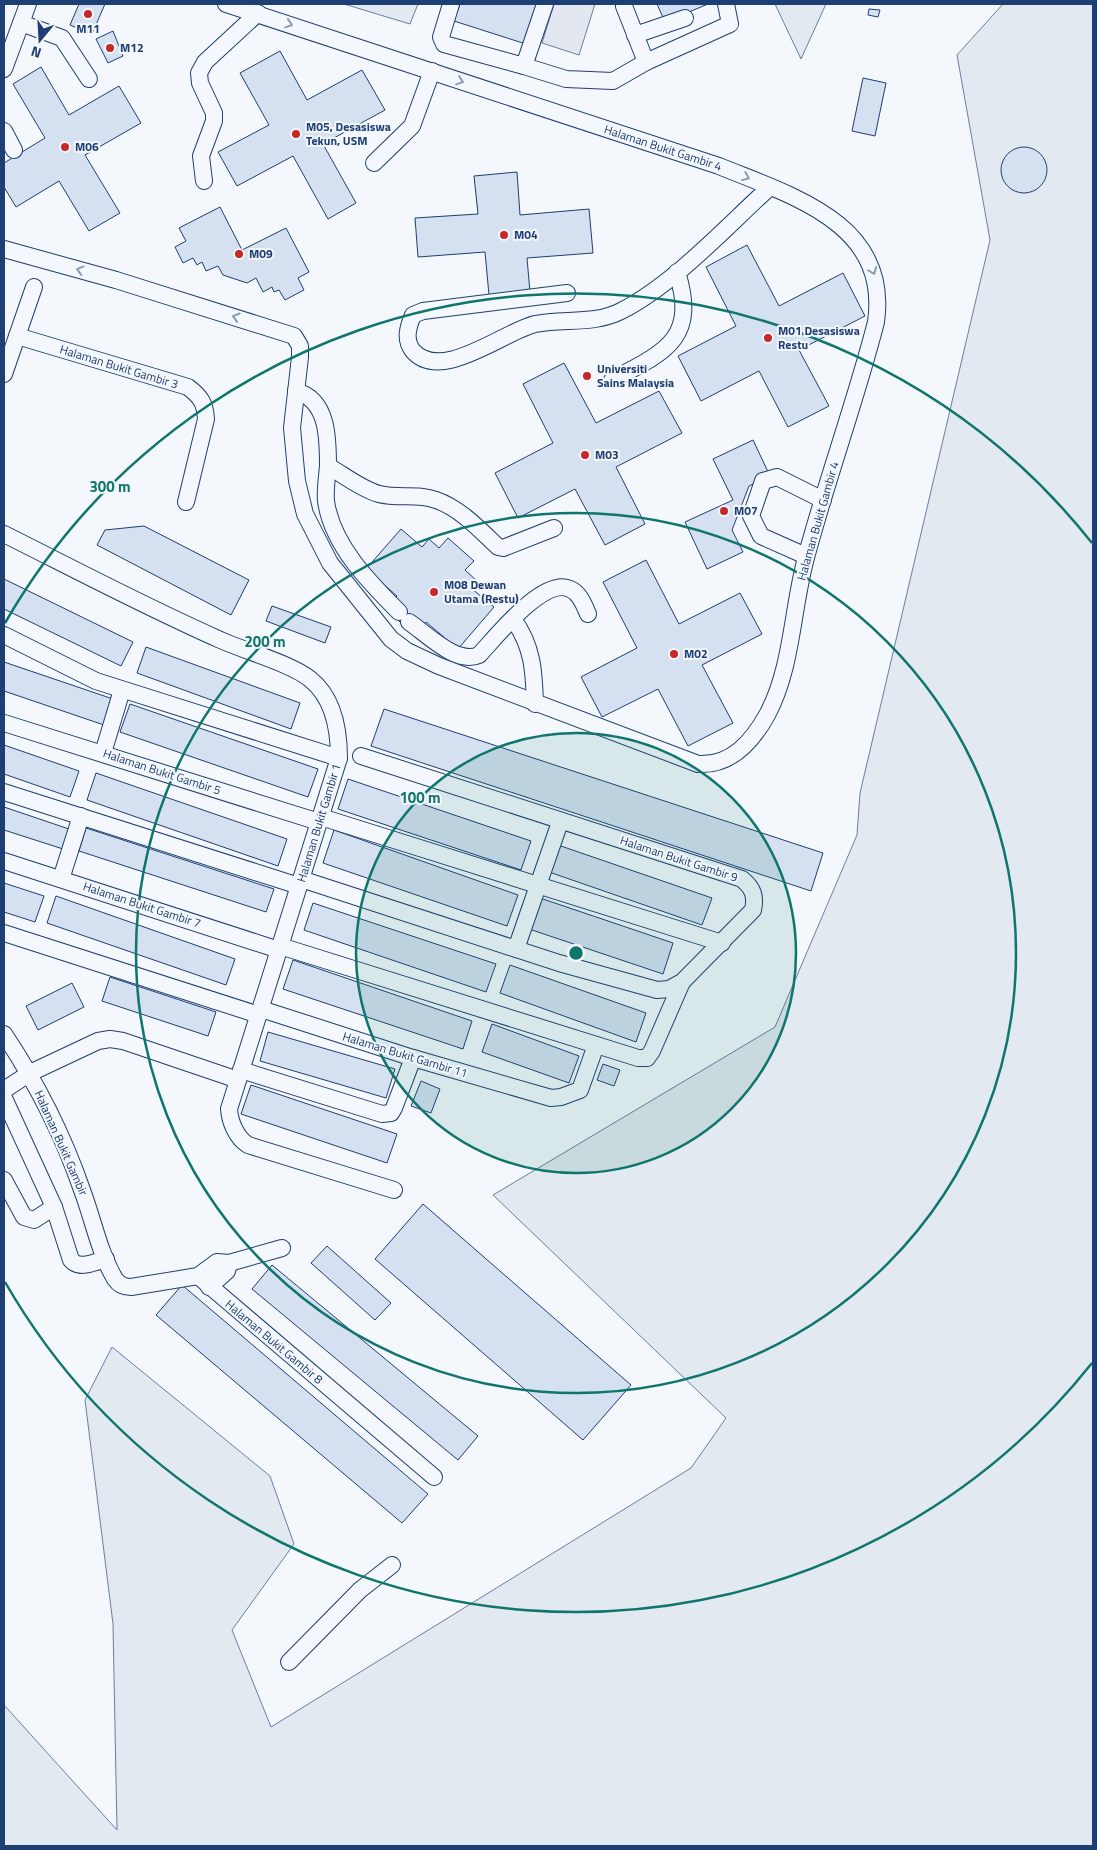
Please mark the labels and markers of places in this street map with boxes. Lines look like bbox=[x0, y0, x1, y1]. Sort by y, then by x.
marker: M11 bbox=[82, 8, 94, 20]
place label: M11 bbox=[76, 19, 100, 38]
place label: M12 bbox=[120, 38, 144, 57]
marker: M12 bbox=[104, 42, 116, 54]
place label: M05, Desasiswa Tekun, USM bbox=[306, 117, 391, 150]
marker: M05, Desasiswa Tekun, USM bbox=[290, 128, 302, 140]
place label: M06 bbox=[75, 137, 99, 156]
marker: M06 bbox=[59, 141, 71, 153]
place label: M04 bbox=[514, 225, 538, 244]
marker: M04 bbox=[498, 229, 510, 241]
place label: M09 bbox=[249, 244, 273, 263]
marker: M09 bbox=[233, 248, 245, 260]
place label: M01 Desasiswa Restu bbox=[778, 321, 860, 354]
marker: M01 Desasiswa Restu bbox=[762, 332, 774, 344]
place label: Universiti Sains Malaysia bbox=[597, 359, 674, 392]
marker: Universiti Sains Malaysia bbox=[581, 370, 593, 382]
place label: M03 bbox=[595, 445, 619, 464]
marker: M03 bbox=[579, 449, 591, 461]
place label: M07 bbox=[734, 501, 758, 520]
marker: M07 bbox=[718, 505, 730, 517]
place label: M08 Dewan Utama (Restu) bbox=[444, 575, 519, 608]
marker: M08 Dewan Utama (Restu) bbox=[428, 586, 440, 598]
place label: M02 bbox=[684, 644, 708, 663]
marker: M02 bbox=[668, 648, 680, 660]
centre of rings bbox=[567, 944, 585, 962]

